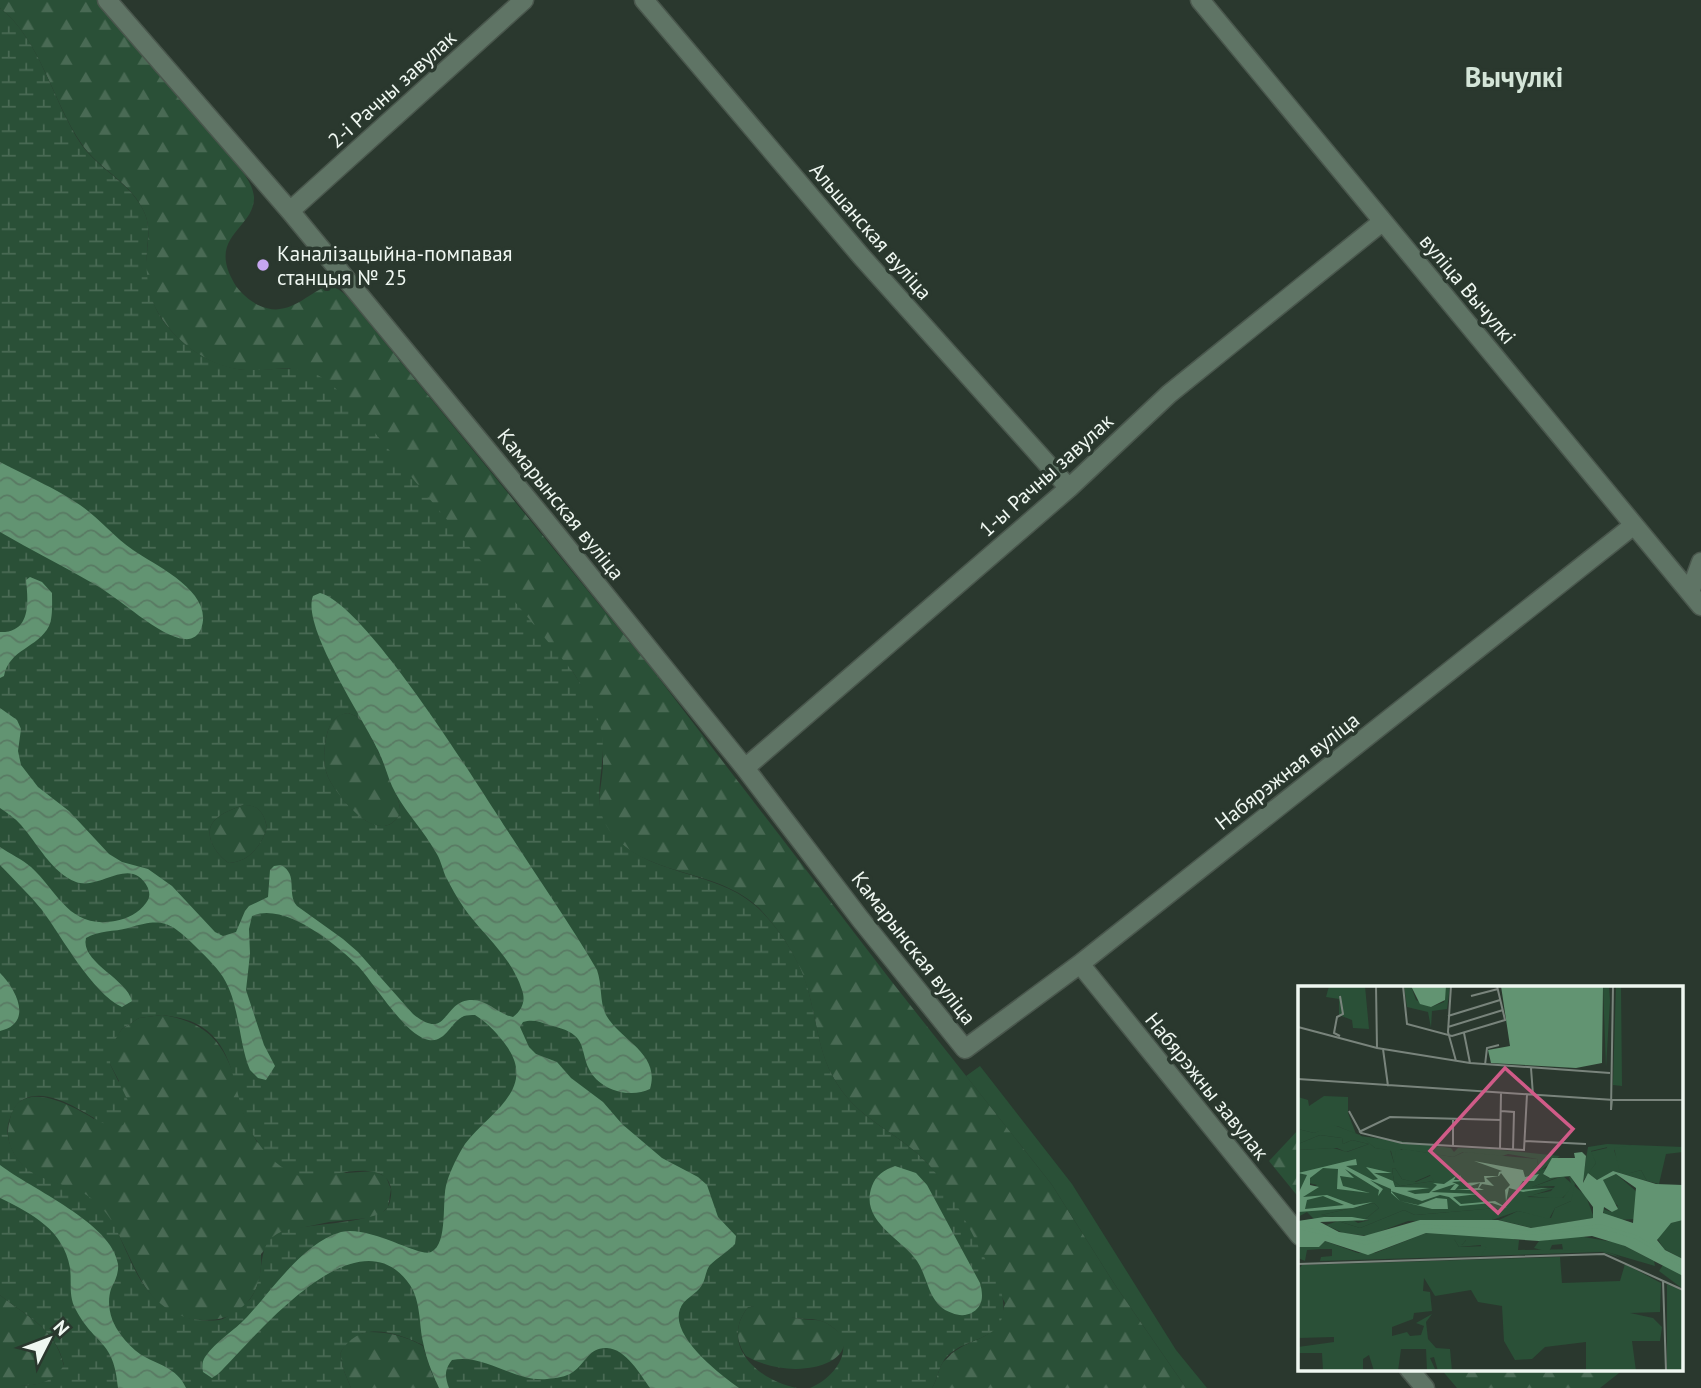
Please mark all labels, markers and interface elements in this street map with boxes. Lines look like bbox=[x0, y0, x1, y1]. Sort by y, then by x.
street label: 2-і Рачны завулак bbox=[322, 24, 462, 154]
district label: Вычулкі bbox=[1465, 58, 1563, 95]
street label: Альшанская вуліца bbox=[804, 157, 938, 305]
street label: вуліца Вычулкі bbox=[1414, 228, 1522, 350]
place label: Каналізацыйна-помпавая станцыя № 25 bbox=[277, 240, 513, 291]
marker: Каналізацыйна-помпавая станцыя № 25 bbox=[255, 257, 271, 273]
street label: 1-ы Рачны завулак bbox=[973, 408, 1119, 542]
street label: Камарынская вуліца bbox=[492, 423, 630, 585]
street label: Набярэжная вуліца bbox=[1209, 706, 1365, 836]
street label: Камарынская вуліца bbox=[846, 866, 982, 1030]
inset map bbox=[1298, 986, 1684, 1370]
street label: Набярэжны завулак bbox=[1139, 1007, 1275, 1165]
north arrow bbox=[14, 1304, 84, 1374]
text: N bbox=[49, 1315, 75, 1340]

